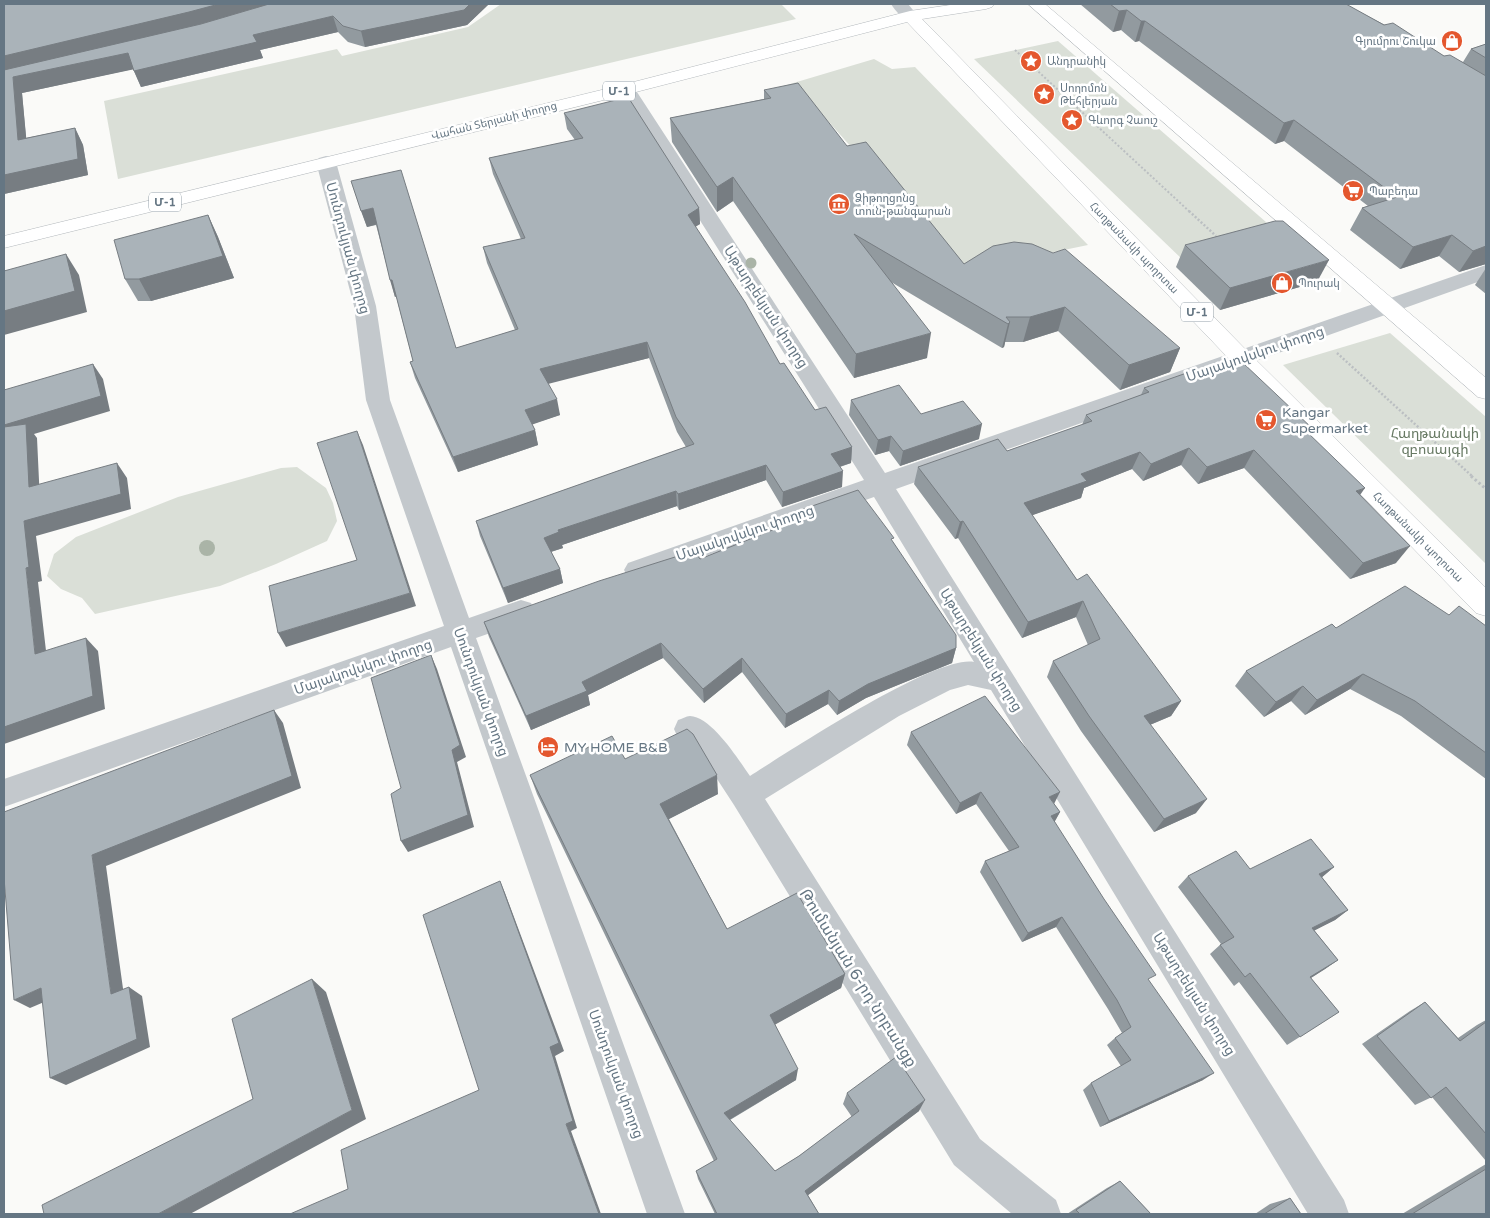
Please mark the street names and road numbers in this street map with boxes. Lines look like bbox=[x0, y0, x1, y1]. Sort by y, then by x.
road number: Մ-1 bbox=[603, 82, 635, 100]
street label: Վահան Տերյանի փողոց bbox=[430, 99, 558, 143]
street label: Սունդուկյան փողոց bbox=[322, 180, 374, 316]
road number: Մ-1 bbox=[149, 192, 181, 212]
street label: Հաղթանակի պողոտա bbox=[1087, 200, 1181, 296]
street label: Աթարբեկյան փողոց bbox=[720, 243, 812, 371]
road number: Մ-1 bbox=[1181, 302, 1213, 322]
street label: Մայակովսկու փողոց bbox=[1184, 322, 1326, 386]
street label: Հաղթանակի պողոտա bbox=[1370, 489, 1466, 585]
street label: Մայակովսկու փողոց bbox=[674, 501, 816, 565]
street label: Աթարբեկյան փողոց bbox=[936, 585, 1026, 715]
street label: Սունդուկյան փողոց bbox=[450, 625, 512, 759]
street label: Մայակովսկու փողոց bbox=[292, 635, 434, 699]
street label: Թումանյան 6-րդ նրբանցք bbox=[795, 885, 921, 1071]
street label: Աթարբեկյան փողոց bbox=[1149, 929, 1239, 1059]
street label: Սունդուկյան փողոց bbox=[585, 1007, 647, 1141]

